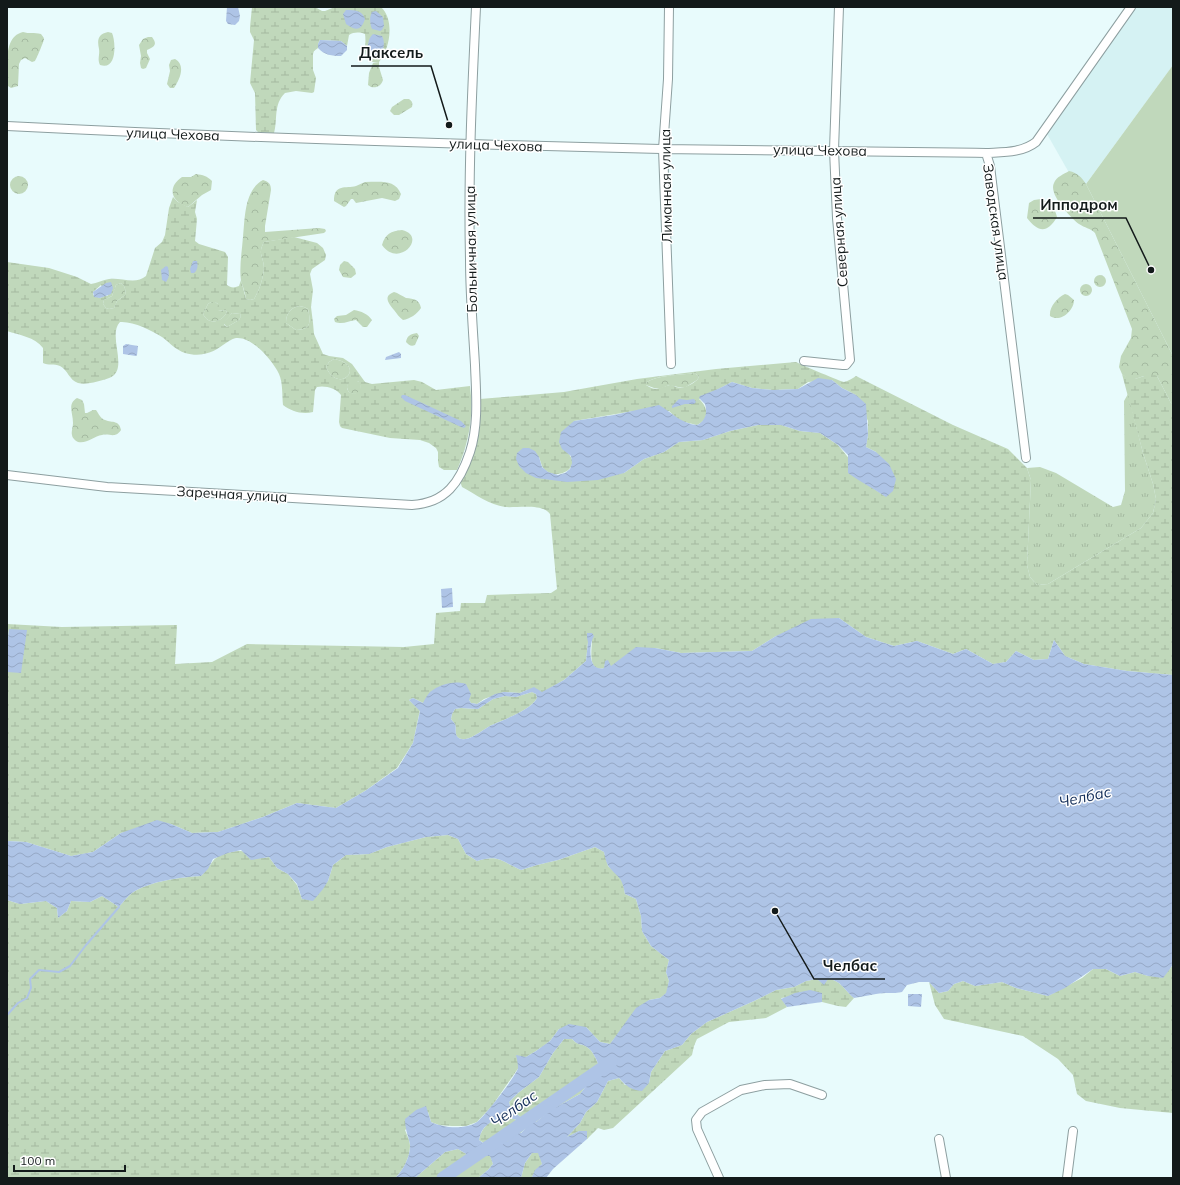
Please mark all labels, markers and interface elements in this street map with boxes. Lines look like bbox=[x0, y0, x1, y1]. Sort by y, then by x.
callout: Даксель bbox=[351, 39, 431, 66]
text: Даксель bbox=[359, 43, 423, 62]
street label: улица Чехова bbox=[126, 123, 220, 145]
street label: Лиманная улица bbox=[656, 129, 676, 243]
street label: улица Чехова bbox=[449, 134, 543, 156]
street label: улица Чехова bbox=[773, 140, 867, 160]
street label: Заводская улица bbox=[979, 163, 1013, 281]
street label: Северная улица bbox=[826, 176, 852, 288]
street label: Больничная улица bbox=[461, 185, 481, 313]
callout: Ипподром bbox=[1033, 191, 1126, 218]
text: Ипподром bbox=[1040, 195, 1118, 214]
street label: Заречная улица bbox=[176, 482, 288, 506]
water label: Челбас bbox=[1057, 782, 1113, 811]
callout: Челбас bbox=[814, 952, 885, 979]
text: Челбас bbox=[823, 956, 878, 975]
water label: Челбас bbox=[487, 1085, 541, 1132]
scale bar bbox=[14, 1147, 125, 1173]
text: 100 m bbox=[20, 1153, 55, 1168]

